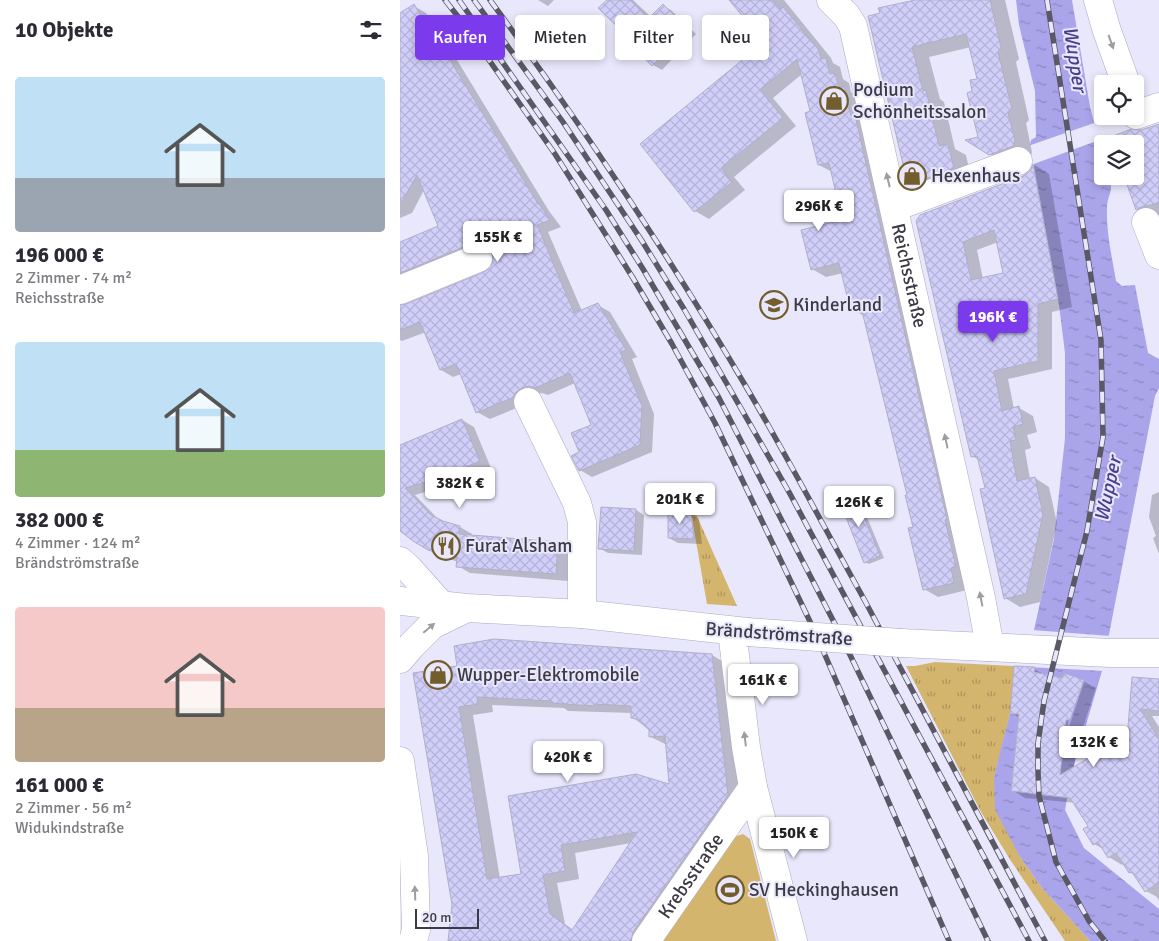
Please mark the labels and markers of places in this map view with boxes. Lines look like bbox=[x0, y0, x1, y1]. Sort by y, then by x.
place label: Podium Schönheitssalon bbox=[853, 78, 987, 124]
shop icon: Podium Schönheitssalon bbox=[819, 86, 849, 116]
shop icon: Hexenhaus bbox=[897, 161, 927, 191]
place label: Hexenhaus bbox=[931, 164, 1020, 188]
pin: 296K € bbox=[778, 190, 860, 232]
pin: 155K € bbox=[457, 220, 539, 263]
school or university icon: Kinderland bbox=[759, 290, 789, 320]
place label: Kinderland bbox=[793, 293, 882, 317]
pin: 196K € bbox=[952, 300, 1034, 343]
pin: 382K € bbox=[419, 466, 501, 509]
pin: 201K € bbox=[639, 482, 721, 525]
pin: 126K € bbox=[818, 486, 900, 528]
restaurant icon: Furat Alsham bbox=[431, 531, 461, 561]
place label: Furat Alsham bbox=[465, 534, 572, 558]
shop icon: Wupper-Elektromobile bbox=[423, 660, 453, 690]
place label: Wupper-Elektromobile bbox=[457, 663, 640, 687]
pin: 161K € bbox=[722, 664, 804, 706]
pin: 132K € bbox=[1053, 726, 1135, 768]
pin: 420K € bbox=[527, 740, 609, 783]
pin: 150K € bbox=[753, 816, 835, 859]
sports icon: SV Heckinghausen bbox=[715, 875, 745, 905]
place label: SV Heckinghausen bbox=[749, 878, 899, 902]

